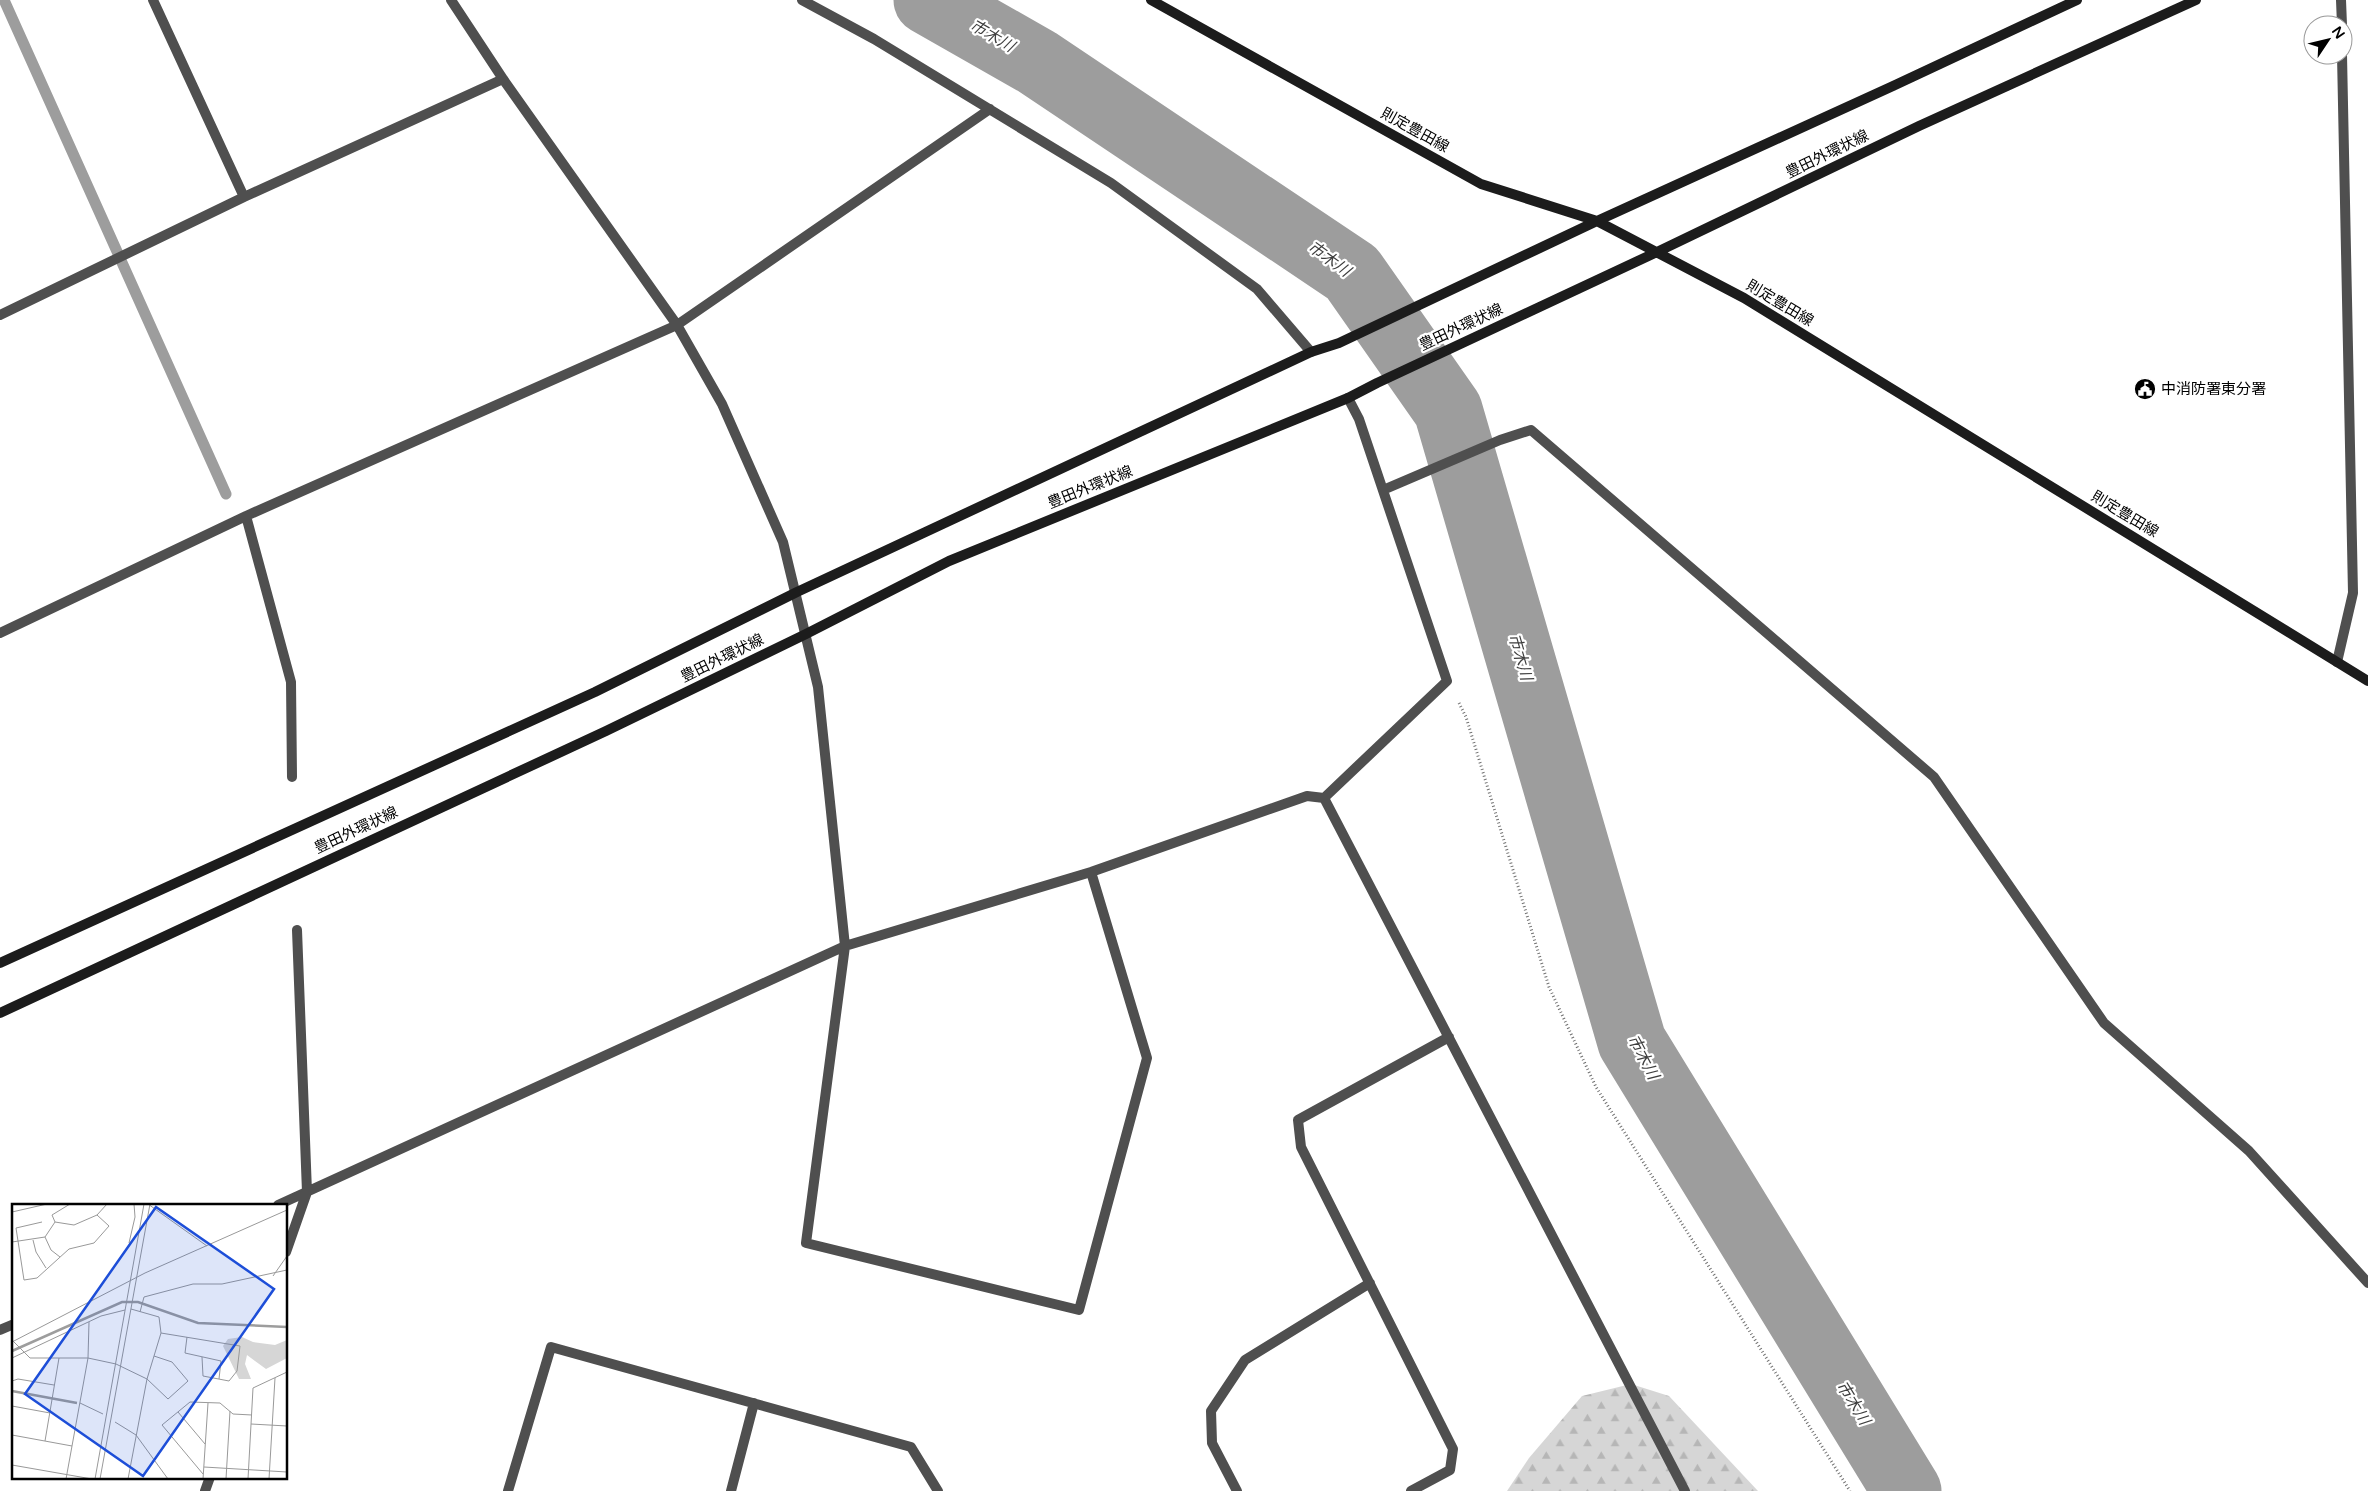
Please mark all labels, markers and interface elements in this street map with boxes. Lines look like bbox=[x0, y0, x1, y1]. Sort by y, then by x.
water label: 市木川 bbox=[966, 15, 1020, 58]
north arrow bbox=[2303, 15, 2353, 65]
text: N bbox=[2328, 23, 2348, 42]
street label: 則定豊田線 bbox=[1378, 104, 1452, 156]
street label: 豊田外環状線 bbox=[1783, 126, 1871, 182]
water label: 市木川 bbox=[1304, 237, 1356, 282]
street label: 則定豊田線 bbox=[1743, 276, 1817, 330]
street label: 豊田外環状線 bbox=[1416, 300, 1506, 354]
public building icon: 中消防署東分署 bbox=[2133, 377, 2157, 401]
place label: 中消防署東分署 bbox=[2161, 380, 2266, 398]
street label: 豊田外環状線 bbox=[1045, 462, 1135, 512]
street label: 則定豊田線 bbox=[2088, 487, 2162, 541]
street label: 豊田外環状線 bbox=[678, 630, 766, 686]
water label: 市木川 bbox=[1504, 631, 1537, 685]
street label: 豊田外環状線 bbox=[311, 803, 401, 857]
water label: 市木川 bbox=[1623, 1031, 1664, 1085]
inset map bbox=[12, 1204, 288, 1478]
water label: 市木川 bbox=[1832, 1377, 1875, 1430]

